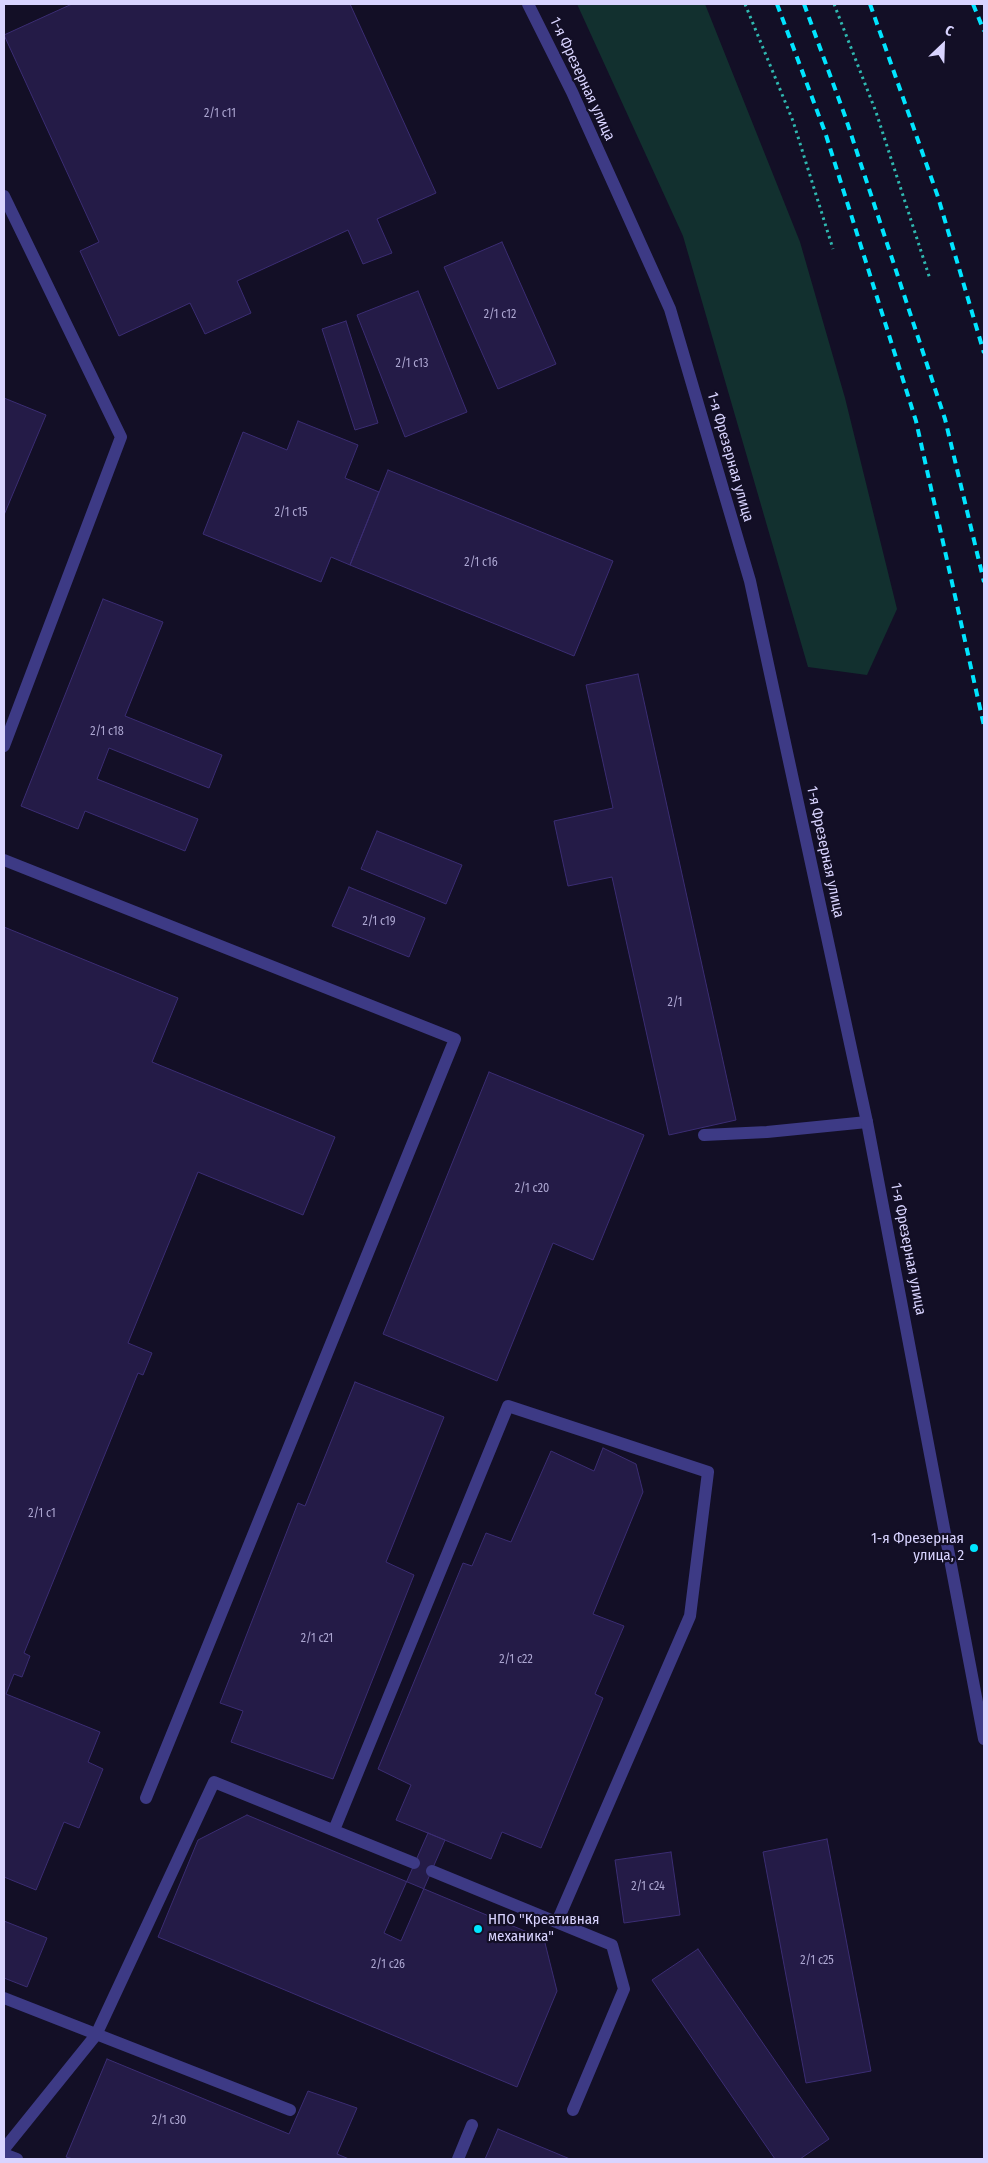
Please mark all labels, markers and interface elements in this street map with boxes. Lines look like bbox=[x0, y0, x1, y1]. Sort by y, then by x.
street label: 1-я Фрезерная улица bbox=[546, 14, 618, 144]
north arrow bbox=[918, 20, 968, 70]
text: С bbox=[942, 22, 956, 40]
house number: 2/1 с11 bbox=[204, 107, 236, 121]
house number: 2/1 с12 bbox=[484, 308, 516, 322]
house number: 2/1 с13 bbox=[396, 357, 428, 371]
street label: 1-я Фрезерная улица bbox=[703, 390, 757, 524]
house number: 2/1 с15 bbox=[275, 506, 307, 520]
house number: 2/1 с16 bbox=[464, 556, 498, 570]
house number: 2/1 с18 bbox=[90, 725, 124, 739]
street label: 1-я Фрезерная улица bbox=[802, 785, 848, 919]
house number: 2/1 с19 bbox=[362, 915, 396, 929]
house number: 2/1 bbox=[668, 996, 682, 1010]
street label: 1-я Фрезерная улица bbox=[886, 1181, 930, 1317]
house number: 2/1 c20 bbox=[515, 1182, 549, 1196]
house number: 2/1 с1 bbox=[28, 1507, 56, 1521]
place label: 1-я Фрезерная улица, 2 bbox=[871, 1530, 964, 1565]
marker: 1-я Фрезерная улица, 2 bbox=[968, 1542, 980, 1554]
house number: 2/1 c21 bbox=[301, 1632, 333, 1646]
house number: 2/1 c22 bbox=[499, 1653, 533, 1667]
house number: 2/1 с24 bbox=[631, 1880, 665, 1894]
place label: НПО "Креативная механика" bbox=[488, 1911, 600, 1946]
marker: НПО "Креативная механика" bbox=[472, 1923, 484, 1935]
house number: 2/1 с25 bbox=[800, 1954, 834, 1968]
house number: 2/1 с26 bbox=[371, 1958, 405, 1972]
house number: 2/1 с30 bbox=[152, 2114, 186, 2128]

